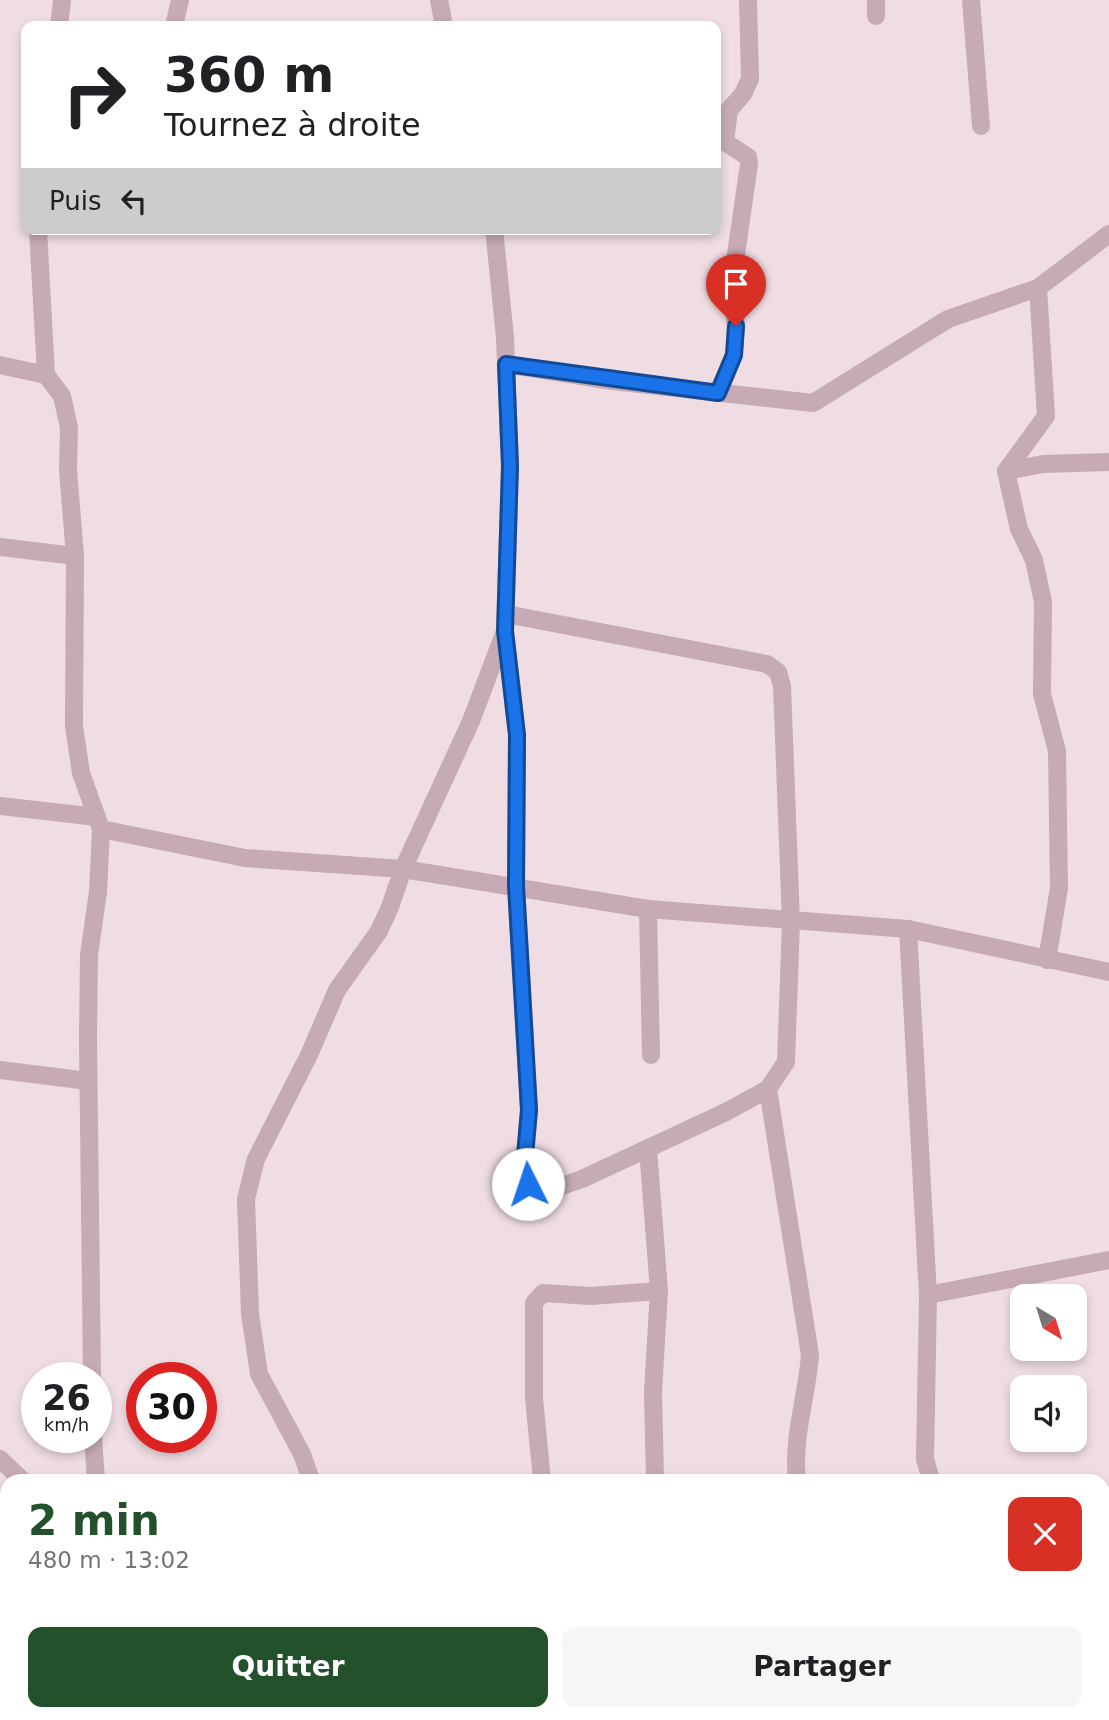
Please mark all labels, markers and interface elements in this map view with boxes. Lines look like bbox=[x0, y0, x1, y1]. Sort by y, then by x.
text: 360 m bbox=[164, 47, 334, 104]
icon: right bbox=[49, 49, 140, 140]
text: Tournez à droite bbox=[164, 106, 421, 144]
icon: left bbox=[115, 182, 153, 220]
text: Puis bbox=[49, 186, 101, 216]
pin bbox=[706, 254, 766, 326]
icon: arrive bbox=[717, 265, 755, 303]
position arrow bbox=[491, 1147, 565, 1221]
north arrow bbox=[1010, 1284, 1087, 1362]
map controls bbox=[1010, 1284, 1087, 1452]
speed limit sign: 30 bbox=[126, 1362, 217, 1453]
button: sound bbox=[1010, 1375, 1087, 1452]
text: 26 bbox=[42, 1378, 91, 1418]
text: km/h bbox=[44, 1414, 89, 1435]
text: 2 min bbox=[28, 1496, 160, 1545]
button: close bbox=[1008, 1497, 1082, 1571]
text: 480 m · 13:02 bbox=[28, 1547, 190, 1573]
button: Quitter bbox=[28, 1627, 548, 1707]
button: Partager bbox=[562, 1627, 1082, 1707]

